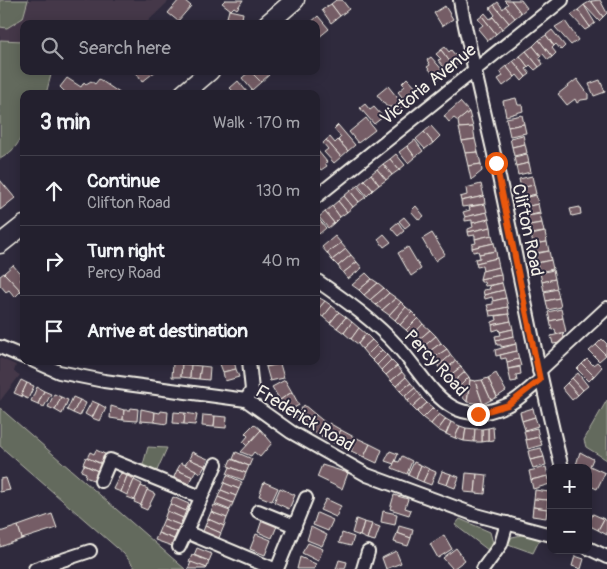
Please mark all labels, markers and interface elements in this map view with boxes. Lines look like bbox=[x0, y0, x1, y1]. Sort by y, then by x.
search box bbox=[20, 20, 320, 75]
icon: search bbox=[38, 34, 66, 62]
text: Search here bbox=[78, 36, 171, 60]
street label: Victoria Avenue bbox=[375, 38, 481, 130]
text: 3 min bbox=[40, 109, 90, 136]
text: Walk · 170 m bbox=[213, 113, 300, 133]
route start bbox=[485, 152, 508, 175]
text: Continue bbox=[87, 169, 160, 193]
icon: ahead bbox=[40, 177, 68, 205]
text: 130 m bbox=[256, 181, 300, 201]
street label: Clifton Road bbox=[506, 182, 549, 278]
text: Clifton Road bbox=[87, 193, 171, 213]
text: Turn right bbox=[87, 239, 165, 263]
icon: right bbox=[40, 247, 68, 275]
text: 40 m bbox=[262, 251, 300, 271]
text: Percy Road bbox=[87, 263, 161, 283]
icon: arrive bbox=[40, 317, 68, 345]
text: Arrive at destination bbox=[87, 319, 248, 343]
street label: Percy Road bbox=[399, 325, 472, 402]
street label: Frederick Road bbox=[251, 380, 358, 457]
route end bbox=[467, 403, 490, 426]
map controls bbox=[547, 464, 592, 554]
button: + bbox=[547, 464, 592, 509]
button: − bbox=[547, 509, 592, 554]

